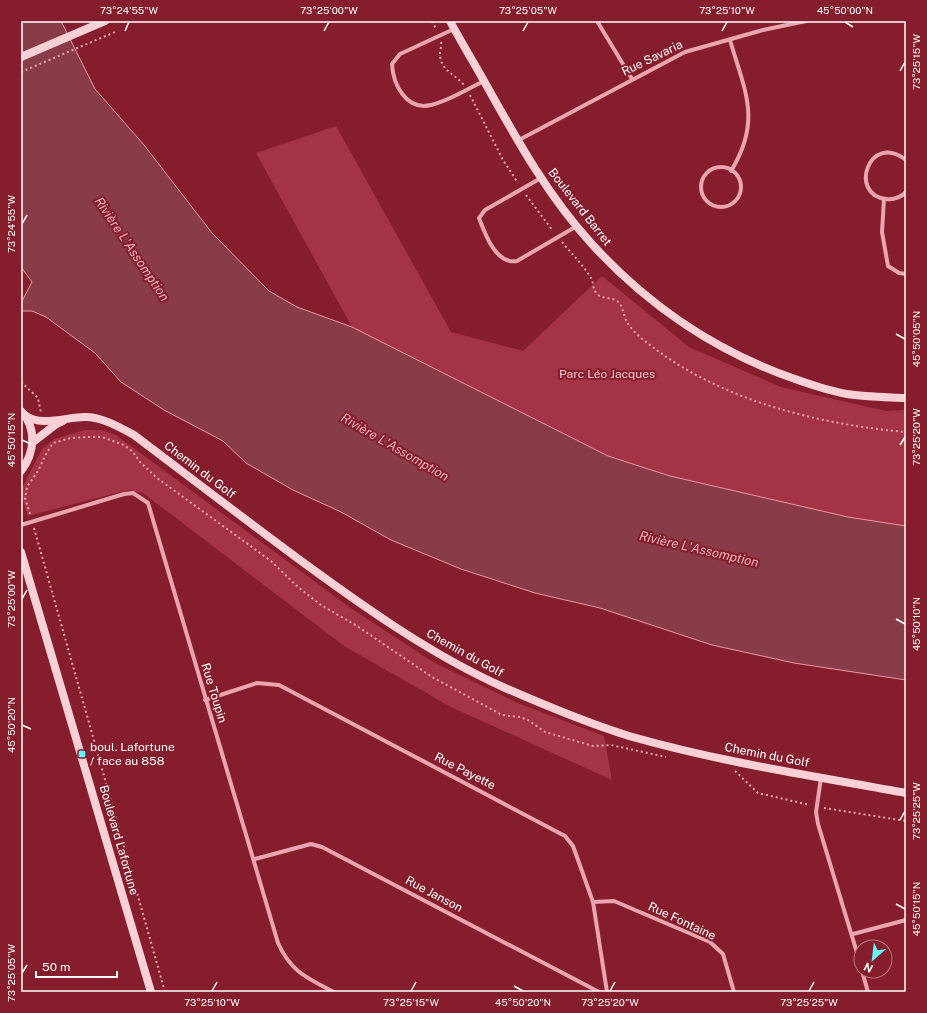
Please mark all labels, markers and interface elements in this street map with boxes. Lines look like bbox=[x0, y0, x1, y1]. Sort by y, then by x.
text: 73°24'55"W bbox=[100, 4, 158, 16]
text: 73°25'00"W bbox=[300, 4, 358, 16]
text: 73°25'05"W bbox=[499, 4, 557, 16]
text: 73°25'10"W bbox=[699, 4, 755, 16]
text: 45°50'00"N bbox=[817, 4, 873, 16]
text: 73°25'15"W bbox=[910, 34, 922, 90]
street label: Rue Savaria bbox=[619, 37, 685, 79]
street label: Boulevard Barret bbox=[545, 166, 615, 249]
water label: Rivière L'Assomption bbox=[92, 194, 172, 304]
text: 73°24'55"W bbox=[5, 195, 17, 253]
text: 45°50'05"N bbox=[910, 311, 922, 367]
park label: Parc Léo Jacques bbox=[559, 367, 655, 381]
text: 73°25'20"W bbox=[910, 408, 922, 466]
water label: Rivière L'Assomption bbox=[338, 410, 452, 484]
text: 45°50'15"N bbox=[5, 413, 17, 467]
street label: Chemin du Golf bbox=[162, 439, 239, 502]
water label: Rivière L'Assomption bbox=[638, 528, 760, 570]
text: 73°25'00"W bbox=[5, 570, 17, 628]
text: 45°50'10"N bbox=[910, 597, 922, 651]
street label: Chemin du Golf bbox=[424, 626, 506, 680]
street label: Rue Toupin bbox=[198, 661, 230, 725]
text: 45°50'20"N bbox=[5, 697, 17, 753]
place label: boul. Lafortune / face au 858 bbox=[90, 740, 175, 768]
street label: Chemin du Golf bbox=[724, 740, 811, 770]
marker: boul. Lafortune / face au 858 bbox=[77, 749, 87, 759]
street label: Rue Payette bbox=[432, 750, 498, 792]
text: 73°25'25"W bbox=[910, 782, 922, 840]
street label: Boulevard Lafortune bbox=[97, 783, 141, 897]
street label: Rue Janson bbox=[403, 873, 465, 915]
text: 45°50'15"N bbox=[910, 882, 922, 936]
street label: Rue Fontaine bbox=[646, 899, 718, 943]
north arrow bbox=[853, 939, 893, 979]
text: 73°25'05"W bbox=[5, 944, 17, 1002]
scale bar bbox=[36, 953, 117, 979]
text: 50 m bbox=[42, 960, 70, 974]
text: N bbox=[862, 961, 875, 975]
text: 73°25'10"W bbox=[184, 996, 240, 1008]
text: 73°25'15"W bbox=[383, 996, 439, 1008]
text: 45°50'20"N bbox=[495, 996, 551, 1008]
text: 73°25'20"W bbox=[581, 996, 639, 1008]
text: 73°25'25"W bbox=[780, 996, 838, 1008]

